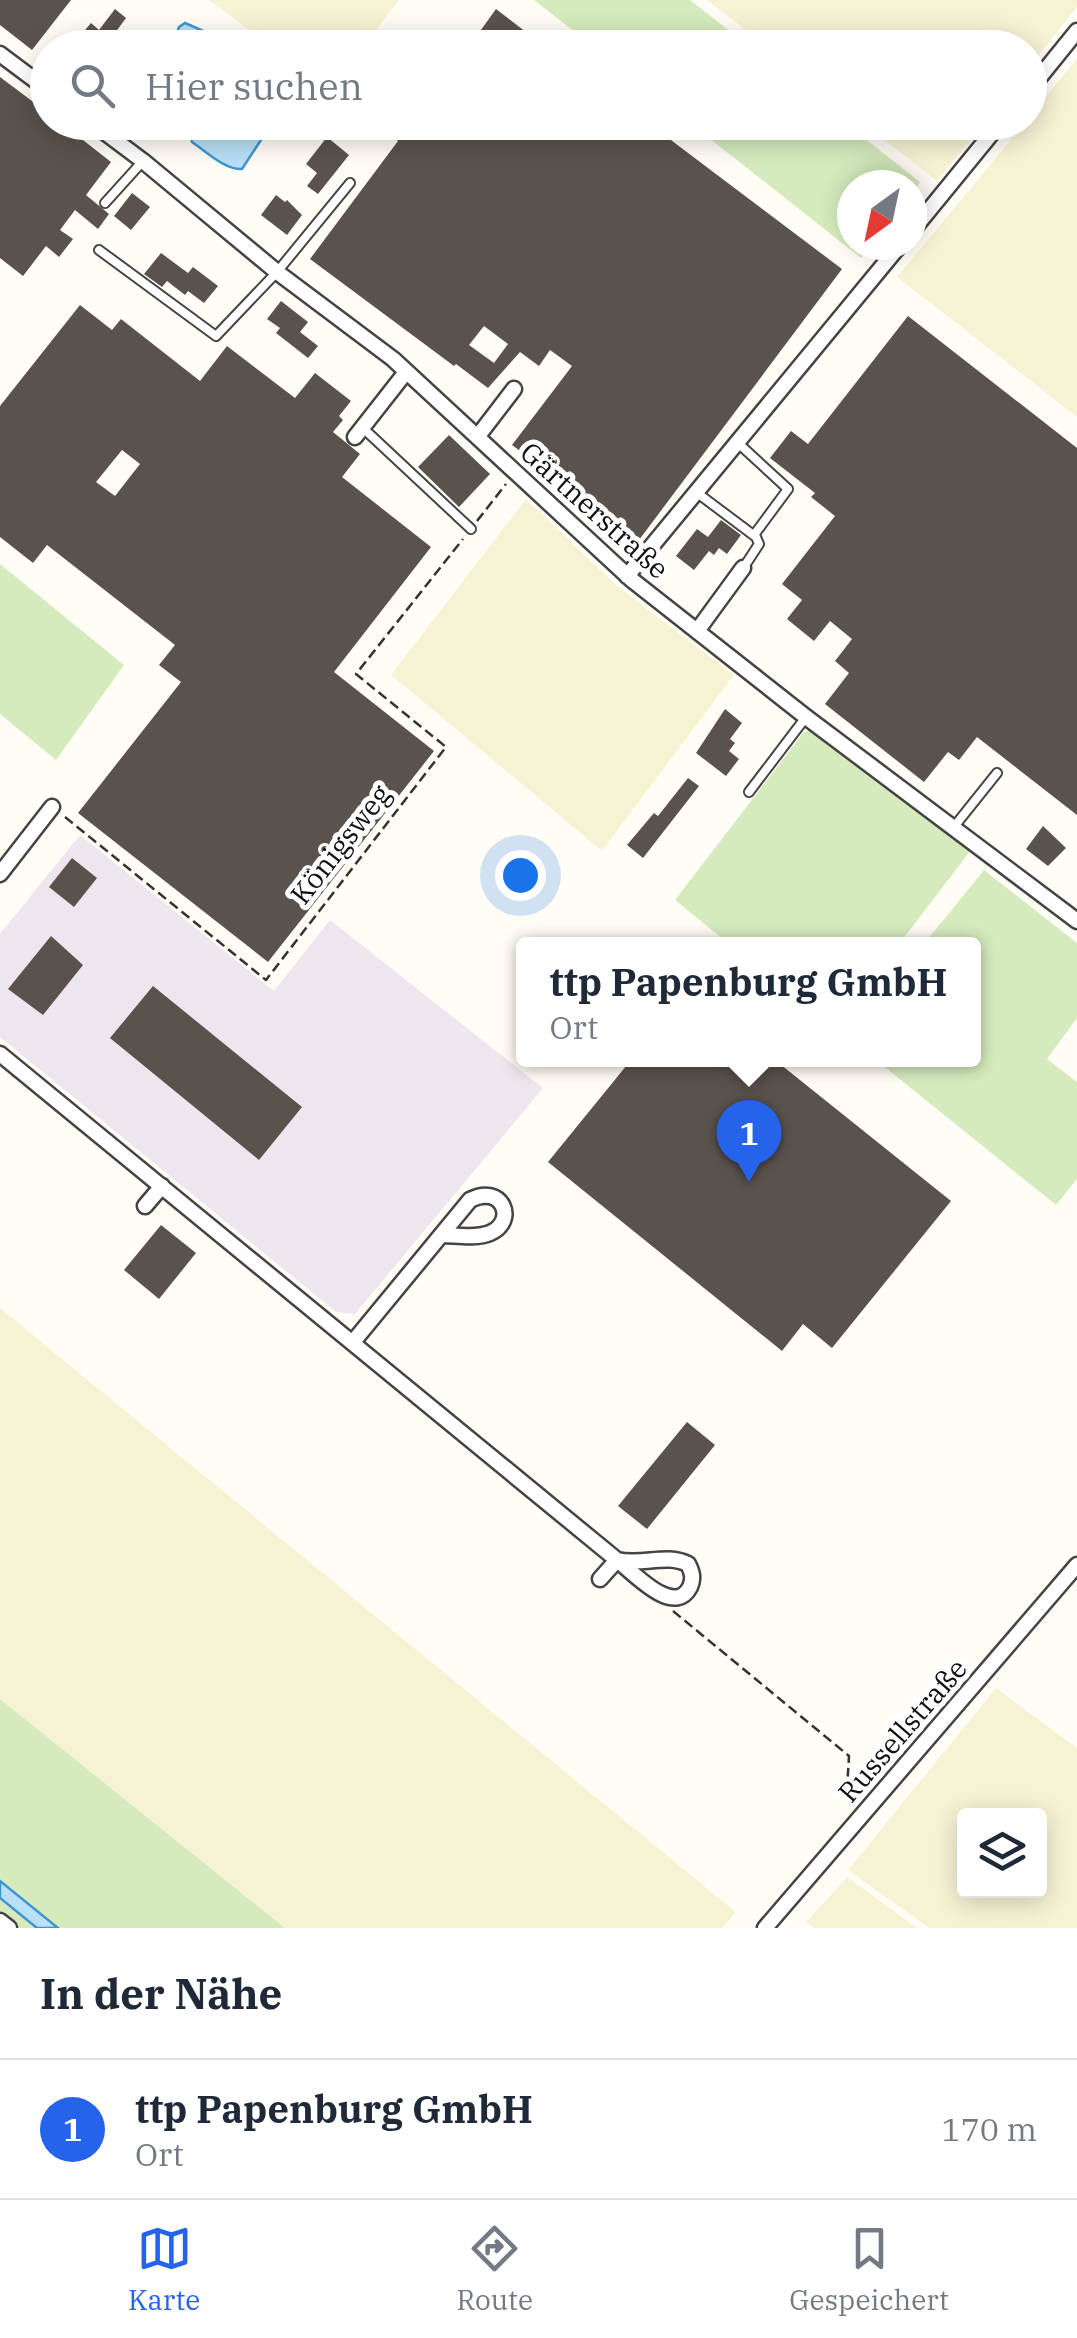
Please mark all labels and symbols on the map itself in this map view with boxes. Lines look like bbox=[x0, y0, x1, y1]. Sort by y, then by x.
north arrow bbox=[837, 170, 927, 260]
street label: Gärtnerstraße bbox=[513, 433, 677, 587]
street label: Königsweg bbox=[282, 777, 398, 911]
your location bbox=[495, 850, 546, 901]
pin: 1 bbox=[716, 1100, 782, 1182]
street label: Russellstraße bbox=[829, 1650, 975, 1810]

